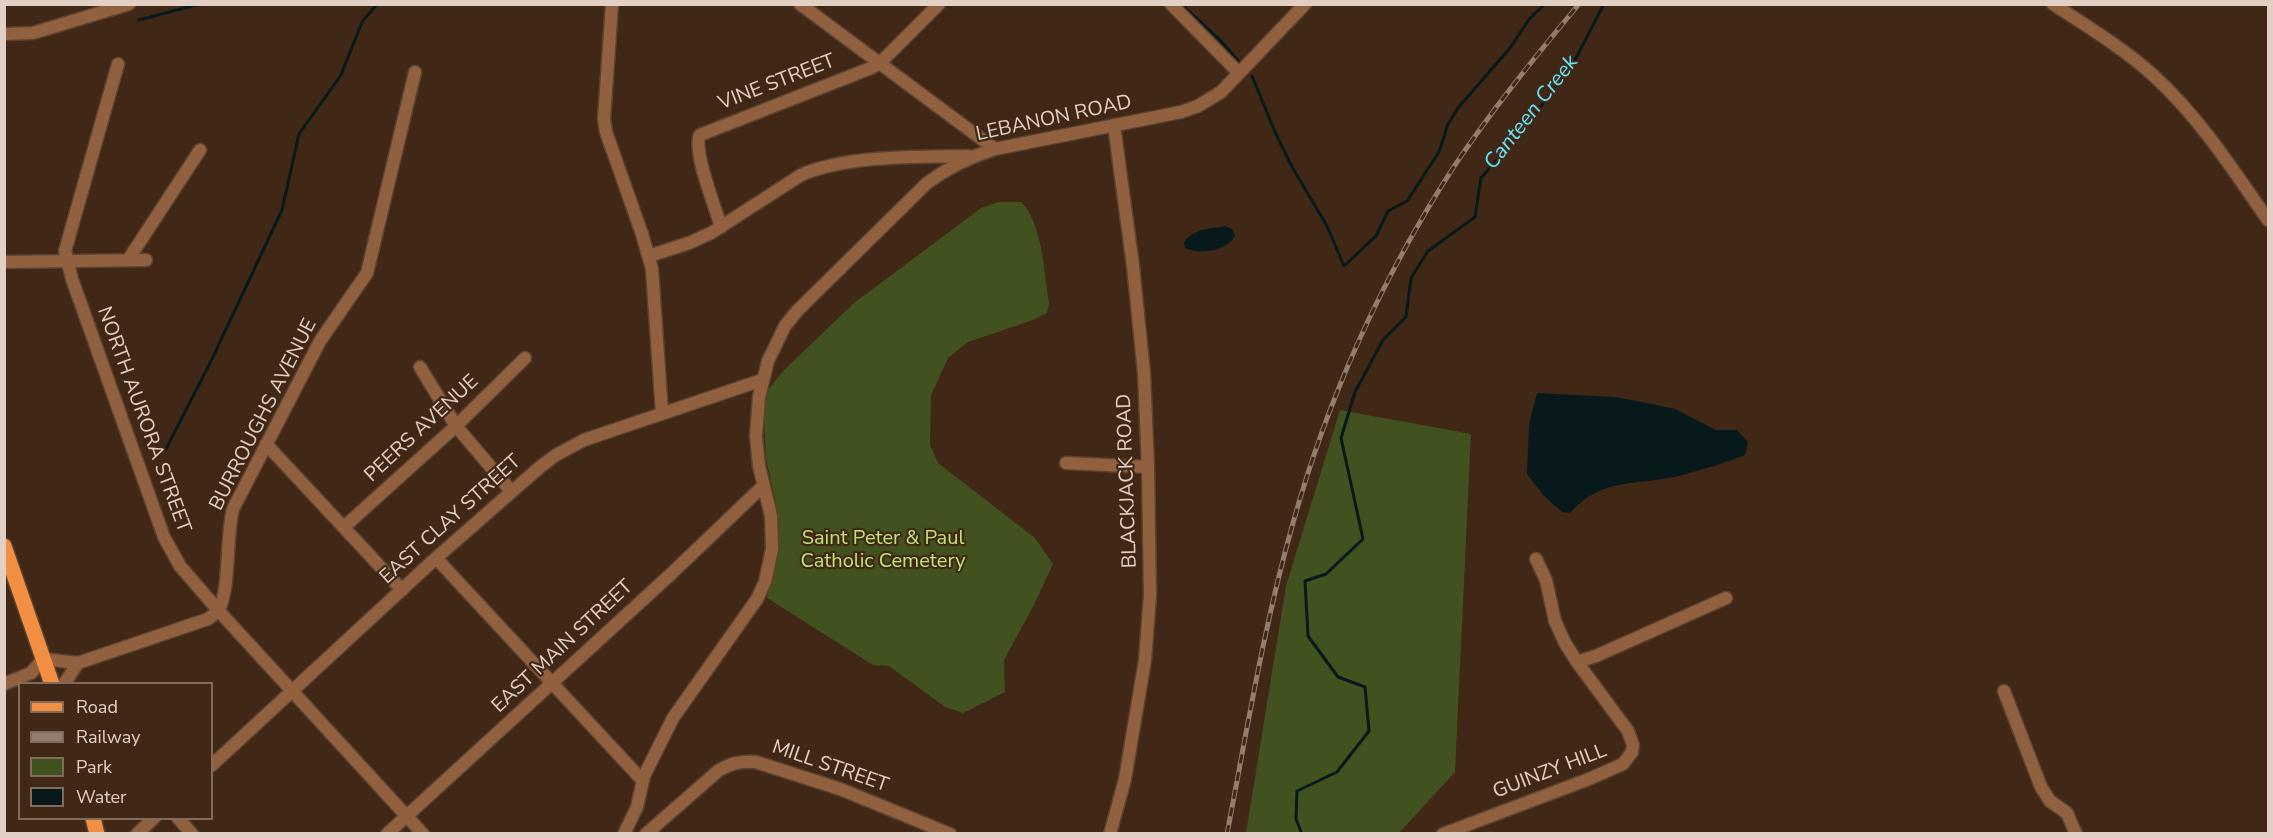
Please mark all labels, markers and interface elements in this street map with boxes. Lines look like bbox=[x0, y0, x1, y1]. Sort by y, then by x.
street label: VINE STREET bbox=[715, 50, 839, 116]
water label: Canteen Creek bbox=[1480, 51, 1584, 175]
street label: LEBANON ROAD bbox=[974, 91, 1134, 147]
street label: NORTH AURORA STREET bbox=[91, 304, 195, 536]
street label: BURROUGHS AVENUE bbox=[205, 315, 323, 515]
street label: PEERS AVENUE bbox=[360, 370, 484, 488]
street label: BLACKJACK ROAD bbox=[1113, 393, 1143, 569]
street label: EAST CLAY STREET bbox=[375, 450, 527, 590]
park label: Saint Peter & Paul Catholic Cemetery bbox=[801, 527, 965, 574]
street label: EAST MAIN STREET bbox=[487, 575, 639, 719]
legend bbox=[18, 682, 213, 820]
text: Road bbox=[76, 695, 118, 719]
text: Railway bbox=[76, 725, 141, 749]
street label: MILL STREET bbox=[769, 736, 891, 798]
street label: GUINZY HILL bbox=[1490, 739, 1610, 805]
text: Park bbox=[76, 755, 112, 779]
text: Water bbox=[76, 785, 127, 809]

